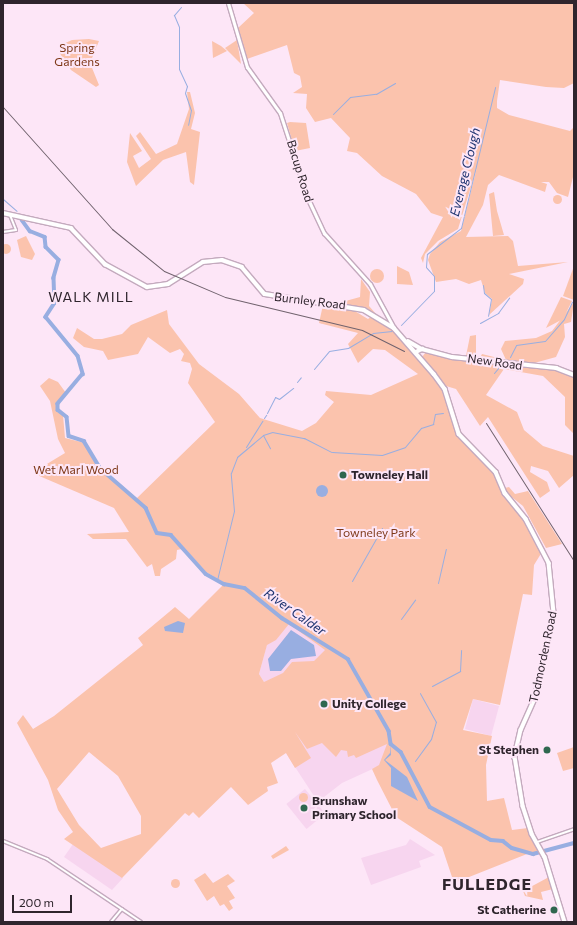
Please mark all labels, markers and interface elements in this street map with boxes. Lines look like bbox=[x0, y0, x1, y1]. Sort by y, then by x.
park label: Spring Gardens bbox=[54, 41, 100, 69]
water label: Everage Clough bbox=[446, 126, 484, 218]
street label: Bacup Road bbox=[284, 138, 316, 204]
district label: WALK MILL bbox=[48, 289, 134, 305]
street label: Burnley Road bbox=[273, 289, 347, 313]
street label: New Road bbox=[467, 351, 523, 373]
park label: Wet Marl Wood bbox=[33, 463, 119, 477]
place label: Towneley Hall bbox=[351, 468, 428, 482]
marker: Towneley Hall bbox=[338, 470, 348, 480]
park label: Towneley Park bbox=[336, 526, 416, 540]
water label: River Calder bbox=[261, 585, 329, 639]
street label: Todmorden Road bbox=[526, 610, 560, 704]
place label: Unity College bbox=[332, 697, 406, 711]
marker: Unity College bbox=[319, 699, 329, 709]
place label: St Stephen bbox=[479, 743, 539, 757]
marker: St Stephen bbox=[542, 745, 552, 755]
place label: Brunshaw Primary School bbox=[312, 794, 396, 822]
marker: Brunshaw Primary School bbox=[299, 803, 309, 813]
district label: FULLEDGE bbox=[442, 874, 532, 894]
scale bar bbox=[14, 887, 74, 913]
text: 200 m bbox=[19, 895, 54, 909]
place label: St Catherine bbox=[477, 903, 546, 917]
marker: St Catherine bbox=[549, 905, 559, 915]

